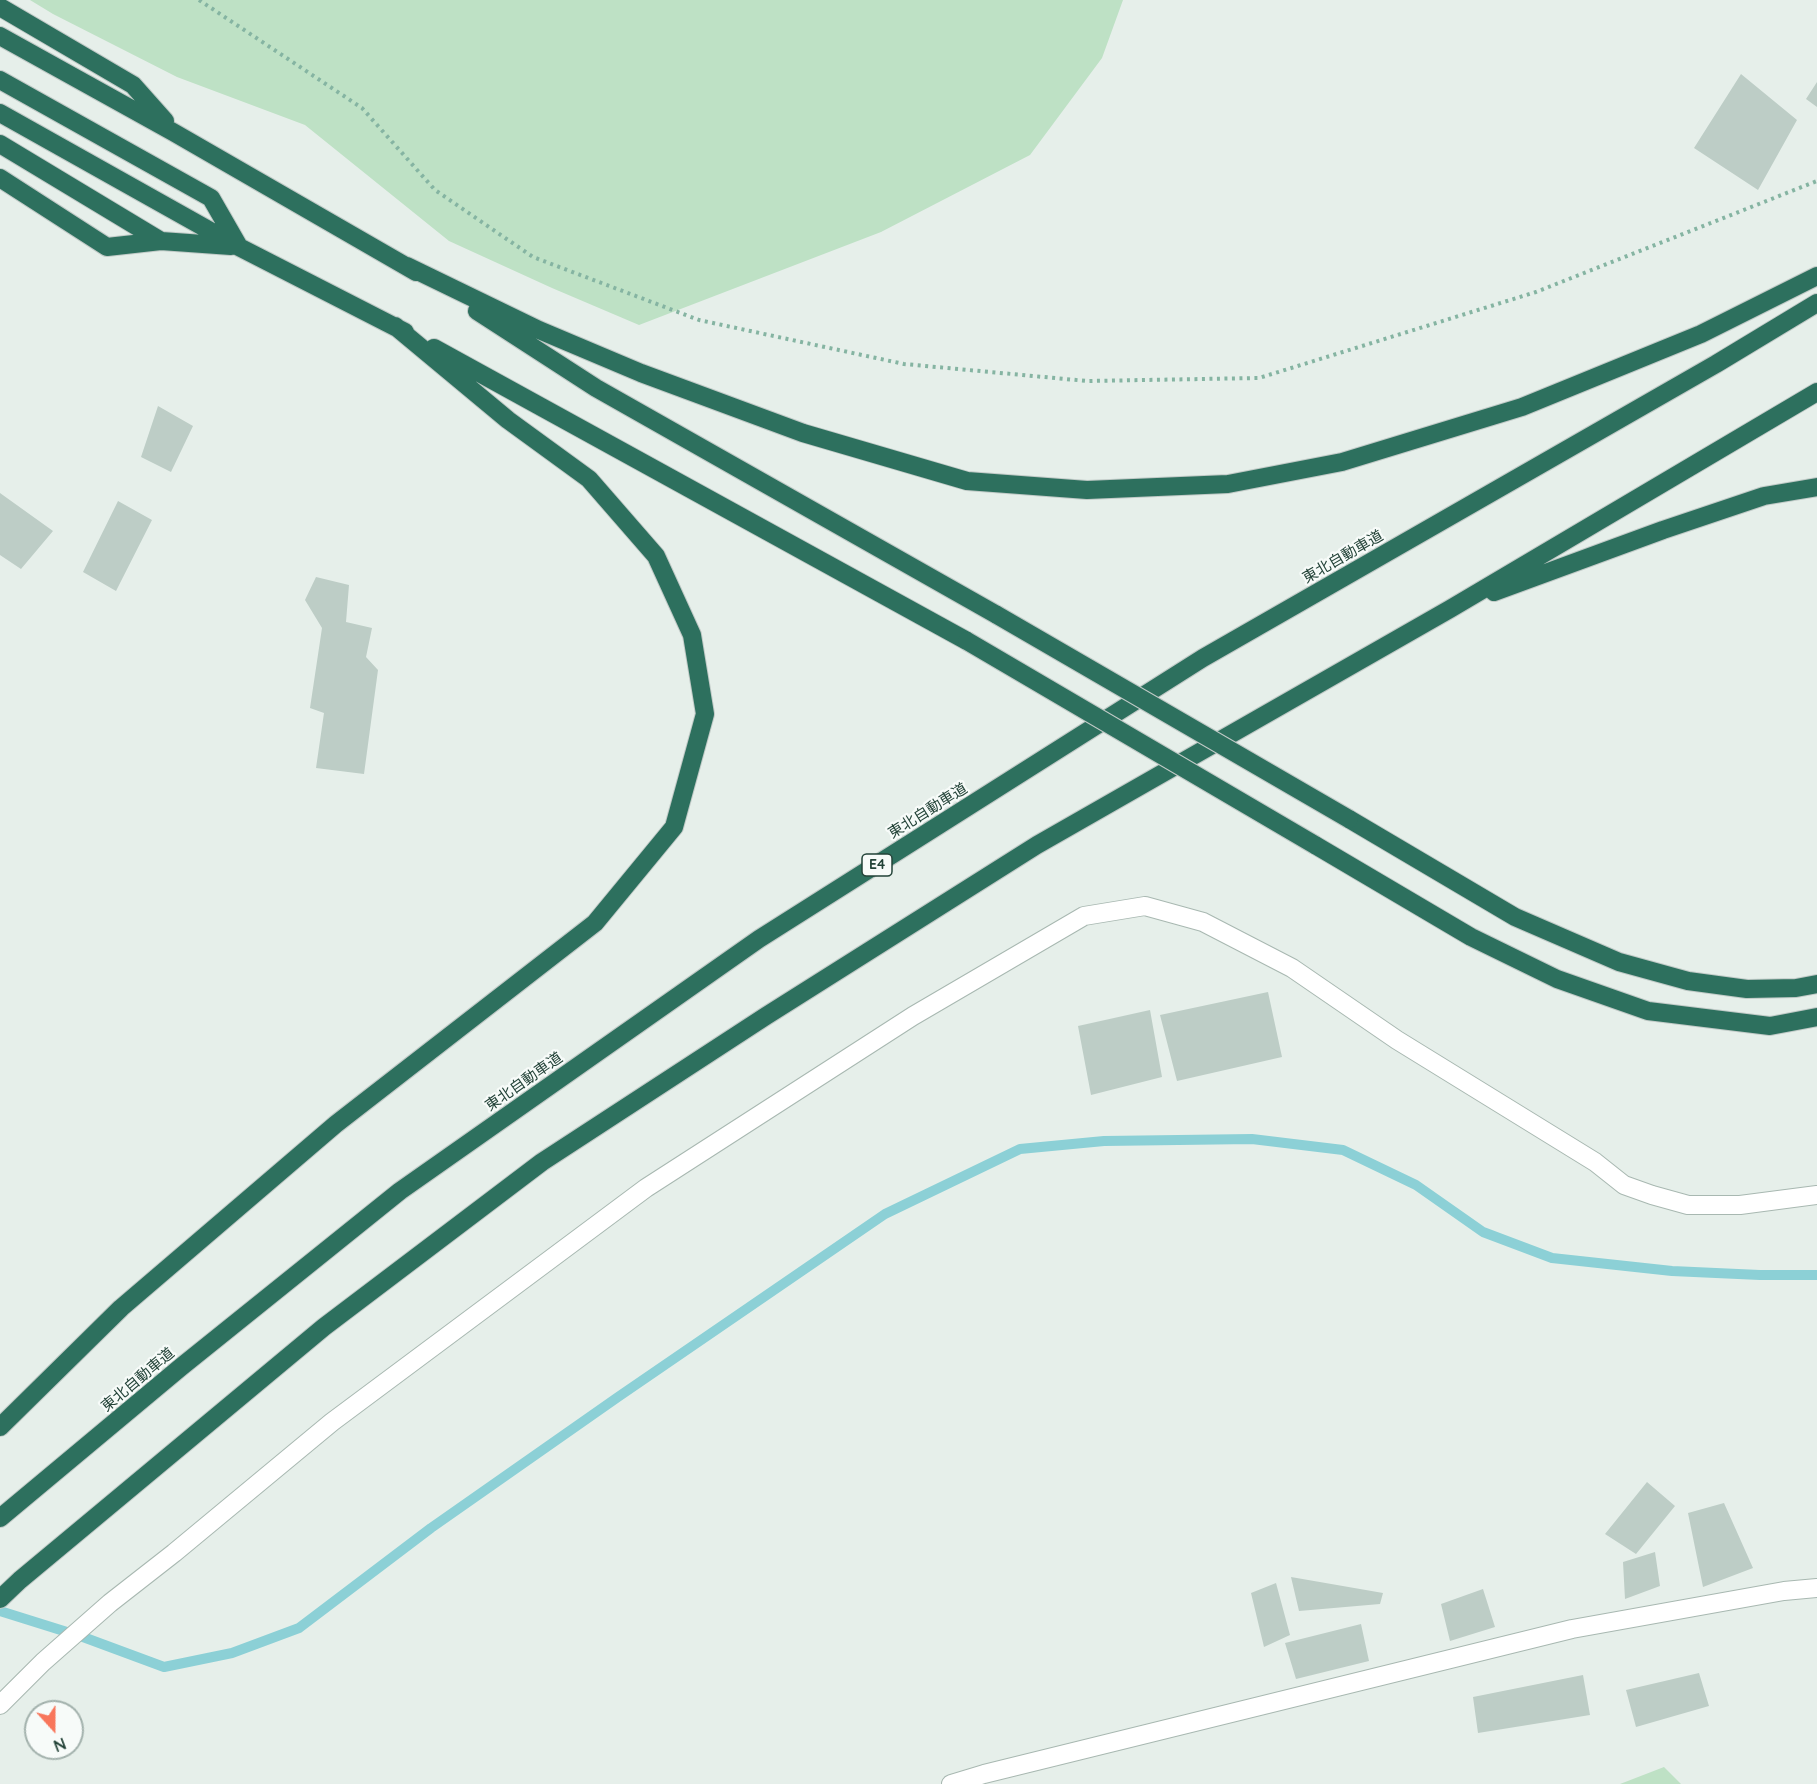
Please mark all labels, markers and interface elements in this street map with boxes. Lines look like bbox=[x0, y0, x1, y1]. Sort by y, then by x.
street label: 東北自動車道 bbox=[1300, 527, 1386, 587]
street label: 東北自動車道 bbox=[885, 780, 971, 842]
road number: E4 bbox=[862, 854, 892, 876]
street label: 東北自動車道 bbox=[482, 1049, 566, 1115]
street label: 東北自動車道 bbox=[98, 1344, 178, 1416]
north arrow bbox=[24, 1700, 84, 1760]
text: N bbox=[51, 1733, 69, 1756]

